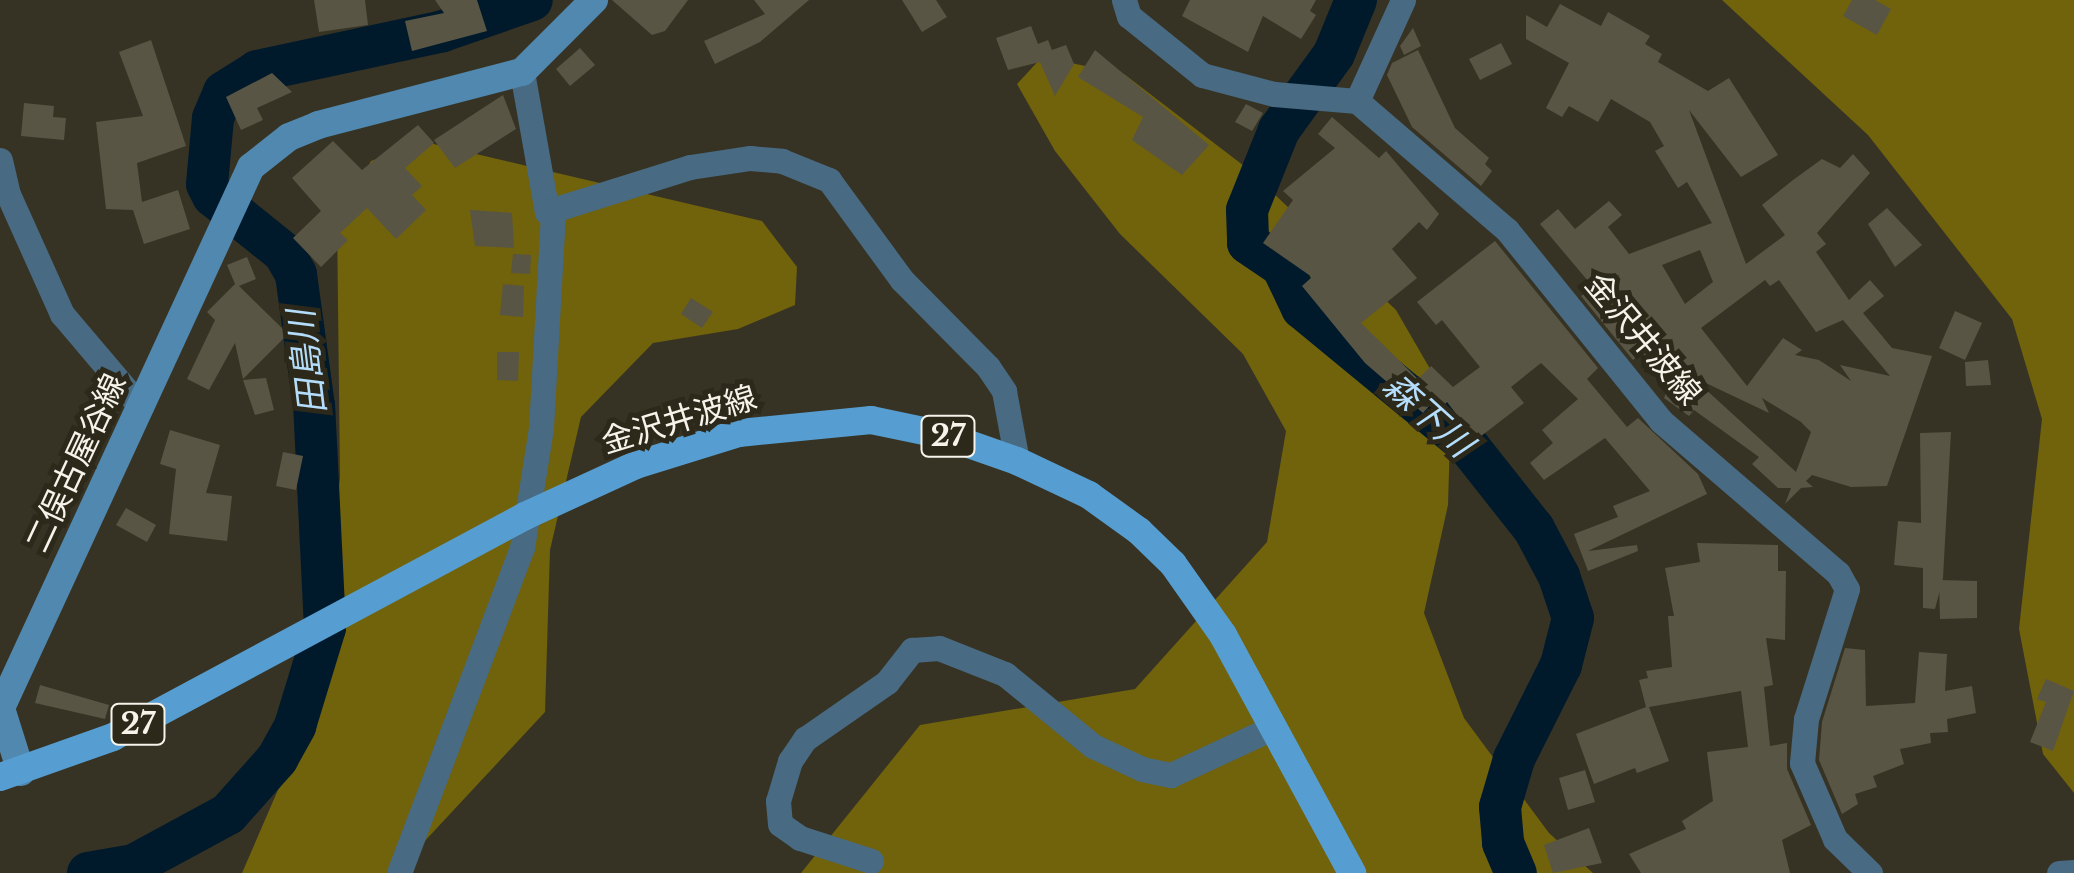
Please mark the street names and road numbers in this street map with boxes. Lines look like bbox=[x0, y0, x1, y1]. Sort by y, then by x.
street label: 金沢井波線 bbox=[1577, 265, 1709, 413]
street label: 二俣古屋谷線 bbox=[18, 368, 134, 558]
street label: 金沢井波線 bbox=[597, 378, 761, 462]
road number: 27 bbox=[918, 411, 978, 461]
road number: 27 bbox=[108, 699, 168, 749]

